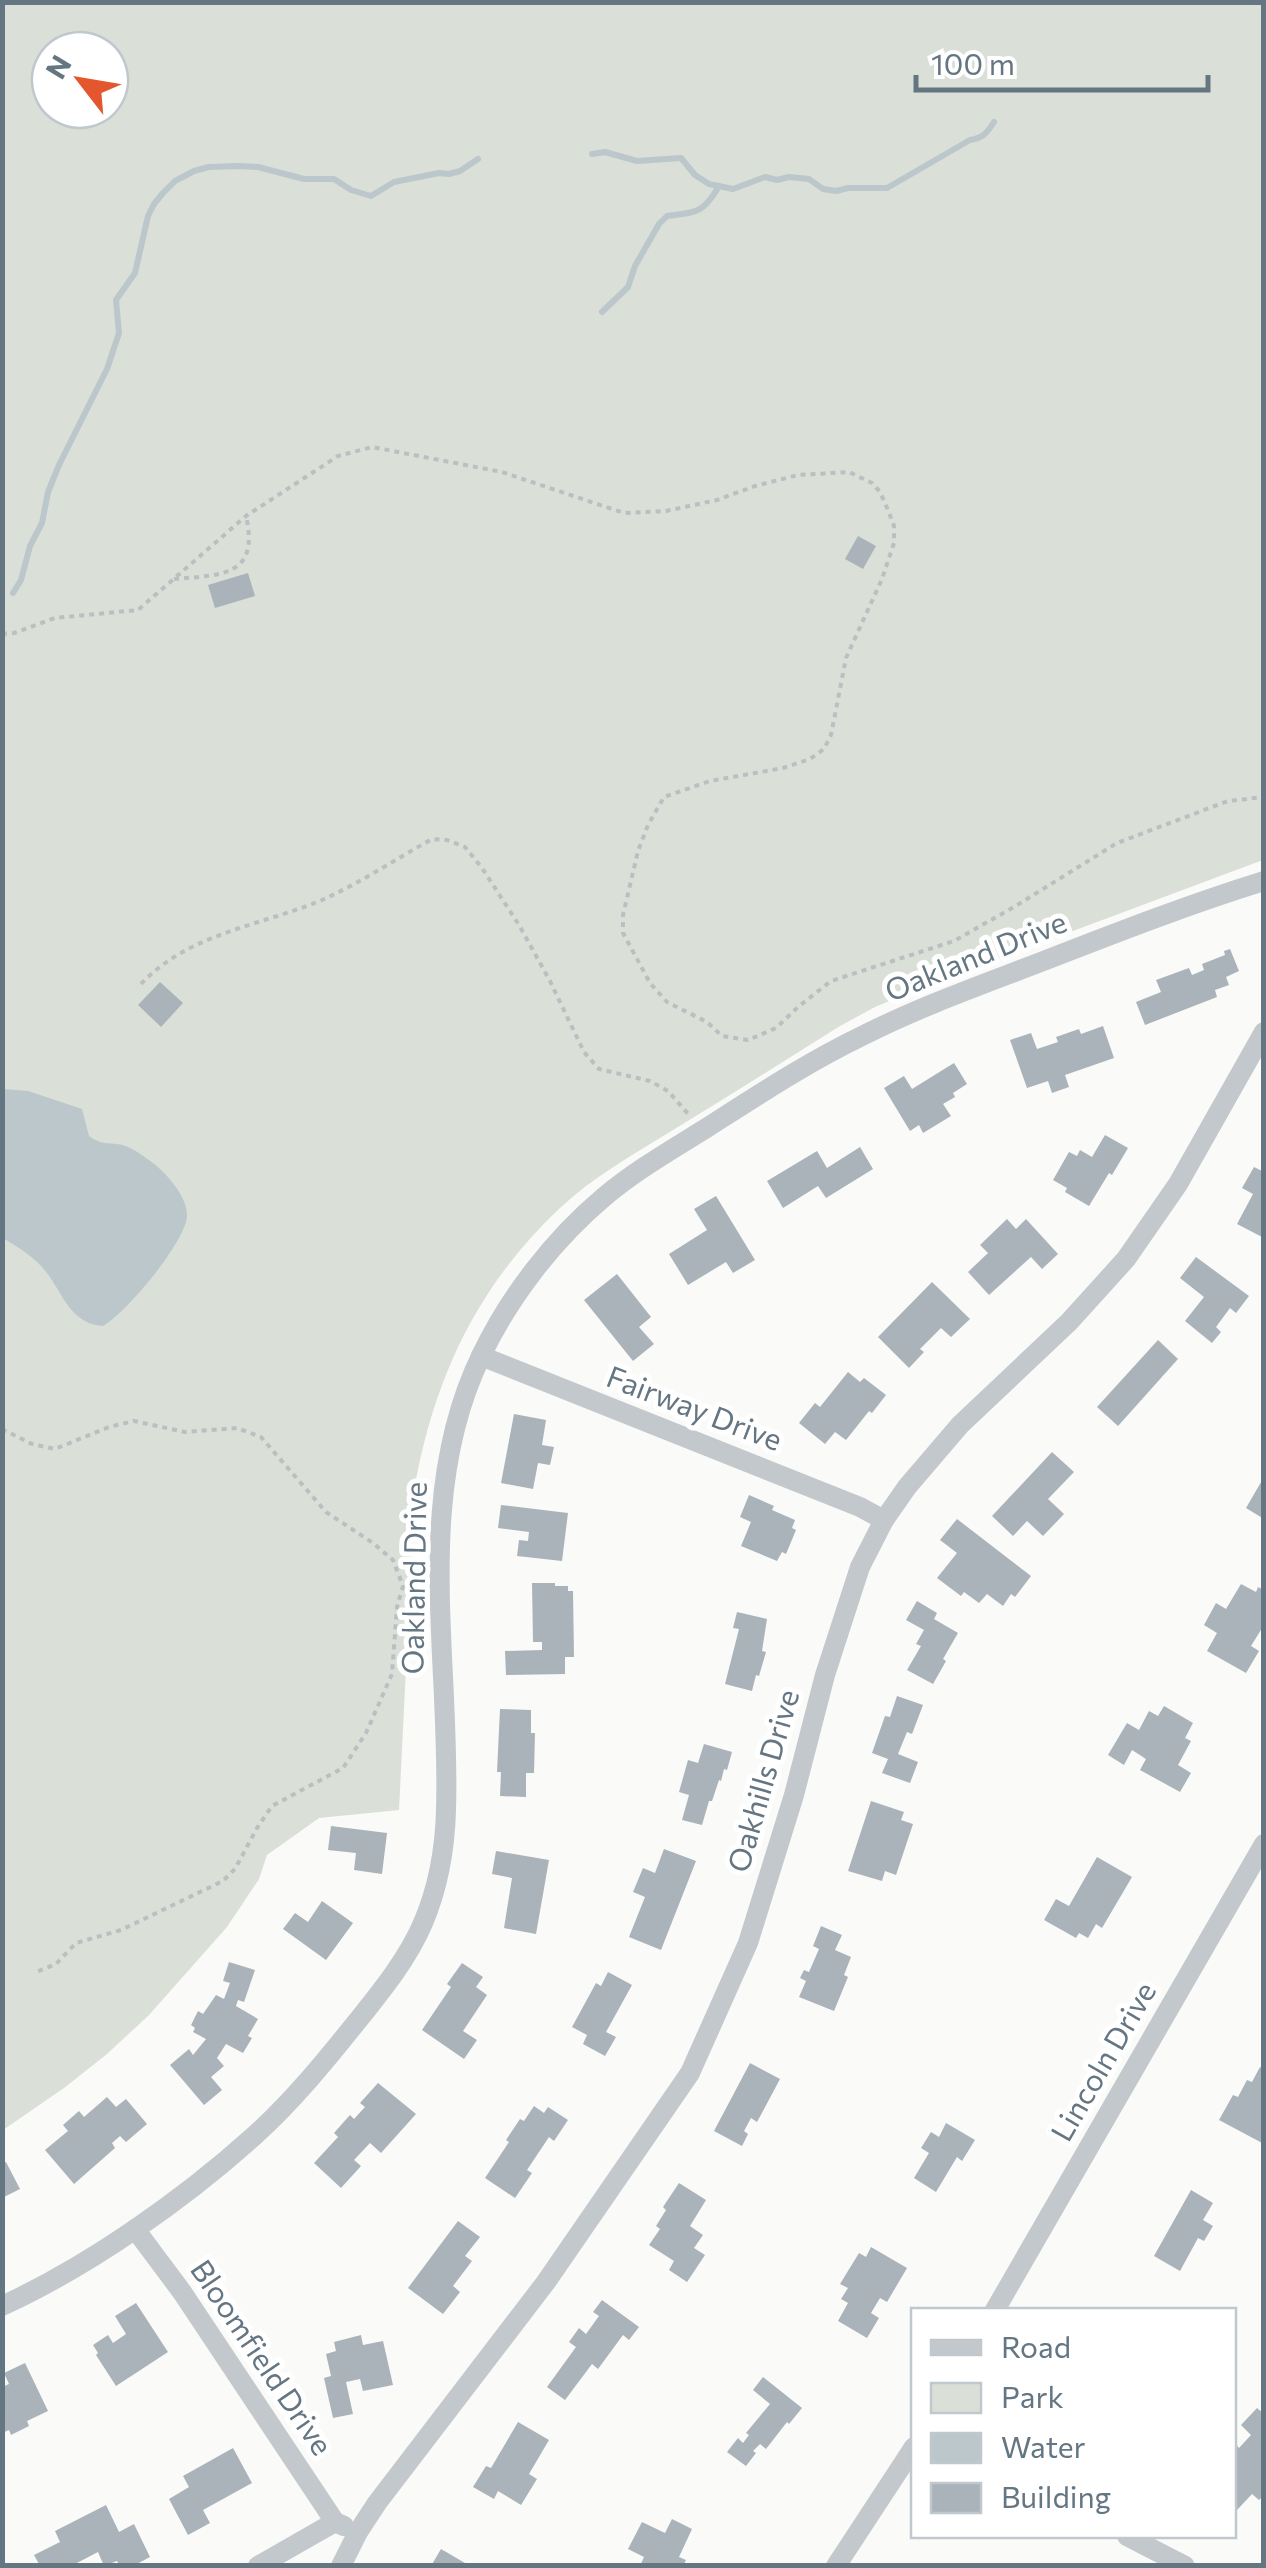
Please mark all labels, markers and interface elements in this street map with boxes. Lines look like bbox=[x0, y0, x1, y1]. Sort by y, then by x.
north arrow bbox=[30, 30, 130, 130]
scale bar bbox=[916, 30, 1208, 92]
text: 100 m bbox=[931, 44, 1015, 81]
text: N bbox=[38, 49, 78, 84]
street label: Oakland Drive bbox=[879, 901, 1071, 1008]
street label: Fairway Drive bbox=[602, 1356, 788, 1457]
street label: Oakland Drive bbox=[392, 1481, 433, 1675]
street label: Oakhills Drive bbox=[718, 1685, 805, 1876]
street label: Lincoln Drive bbox=[1041, 1974, 1162, 2147]
street label: Bloomfield Drive bbox=[184, 2252, 342, 2461]
legend bbox=[911, 2308, 1236, 2538]
text: Road bbox=[1001, 2327, 1071, 2364]
text: Park bbox=[1001, 2377, 1064, 2414]
text: Water bbox=[1001, 2427, 1086, 2464]
text: Building bbox=[1001, 2477, 1111, 2514]

